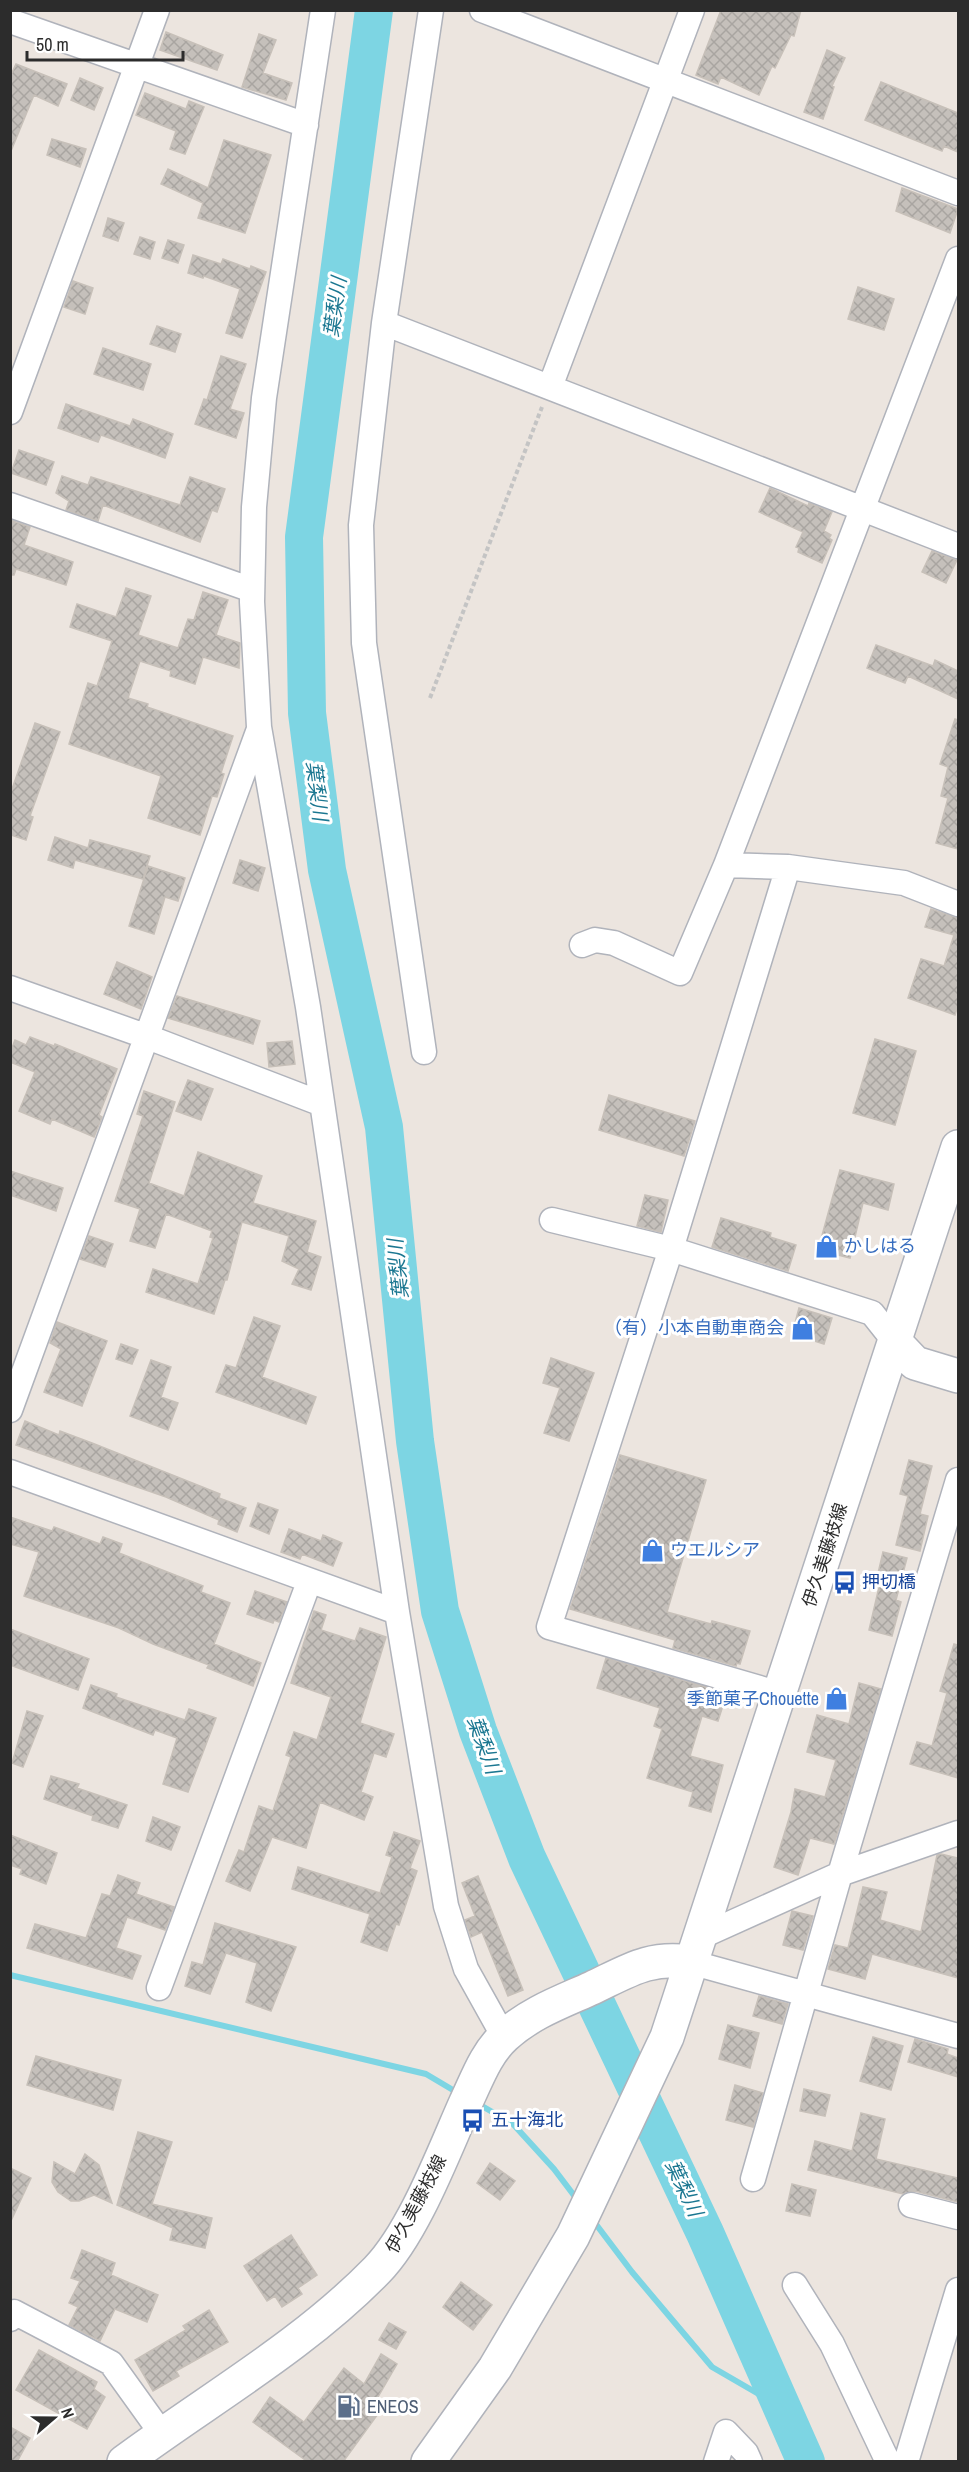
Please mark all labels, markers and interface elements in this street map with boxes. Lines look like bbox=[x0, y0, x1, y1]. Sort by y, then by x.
scale bar bbox=[27, 24, 183, 62]
text: 50 m bbox=[36, 32, 69, 57]
water label: 葉梨川 bbox=[317, 273, 352, 339]
water label: 葉梨川 bbox=[300, 760, 335, 824]
shop icon: かしはる bbox=[813, 1233, 839, 1259]
place label: かしはる bbox=[844, 1233, 916, 1258]
water label: 葉梨川 bbox=[381, 1236, 414, 1300]
place label: （有）小本自動車商会 bbox=[604, 1315, 784, 1340]
shop icon: （有）小本自動車商会 bbox=[789, 1315, 815, 1341]
street label: 伊久美藤枝線 bbox=[796, 1500, 853, 1610]
shop icon: ウエルシア bbox=[639, 1537, 665, 1563]
place label: ウエルシア bbox=[670, 1537, 760, 1562]
bus stop icon: 押切橋 bbox=[831, 1569, 857, 1595]
place label: 押切橋 bbox=[862, 1569, 916, 1594]
place label: 季節菓子Chouette bbox=[687, 1686, 819, 1711]
shop icon: 季節菓子Chouette bbox=[824, 1686, 850, 1712]
water label: 葉梨川 bbox=[462, 1712, 508, 1780]
bus stop icon: 五十海北 bbox=[460, 2107, 486, 2133]
place label: 五十海北 bbox=[491, 2107, 563, 2132]
street label: 伊久美藤枝線 bbox=[379, 2150, 452, 2257]
water label: 葉梨川 bbox=[660, 2155, 710, 2222]
north arrow bbox=[24, 2388, 84, 2448]
fuel station icon: ENEOS bbox=[336, 2394, 362, 2420]
place label: ENEOS bbox=[367, 2394, 419, 2419]
text: N bbox=[56, 2405, 80, 2421]

